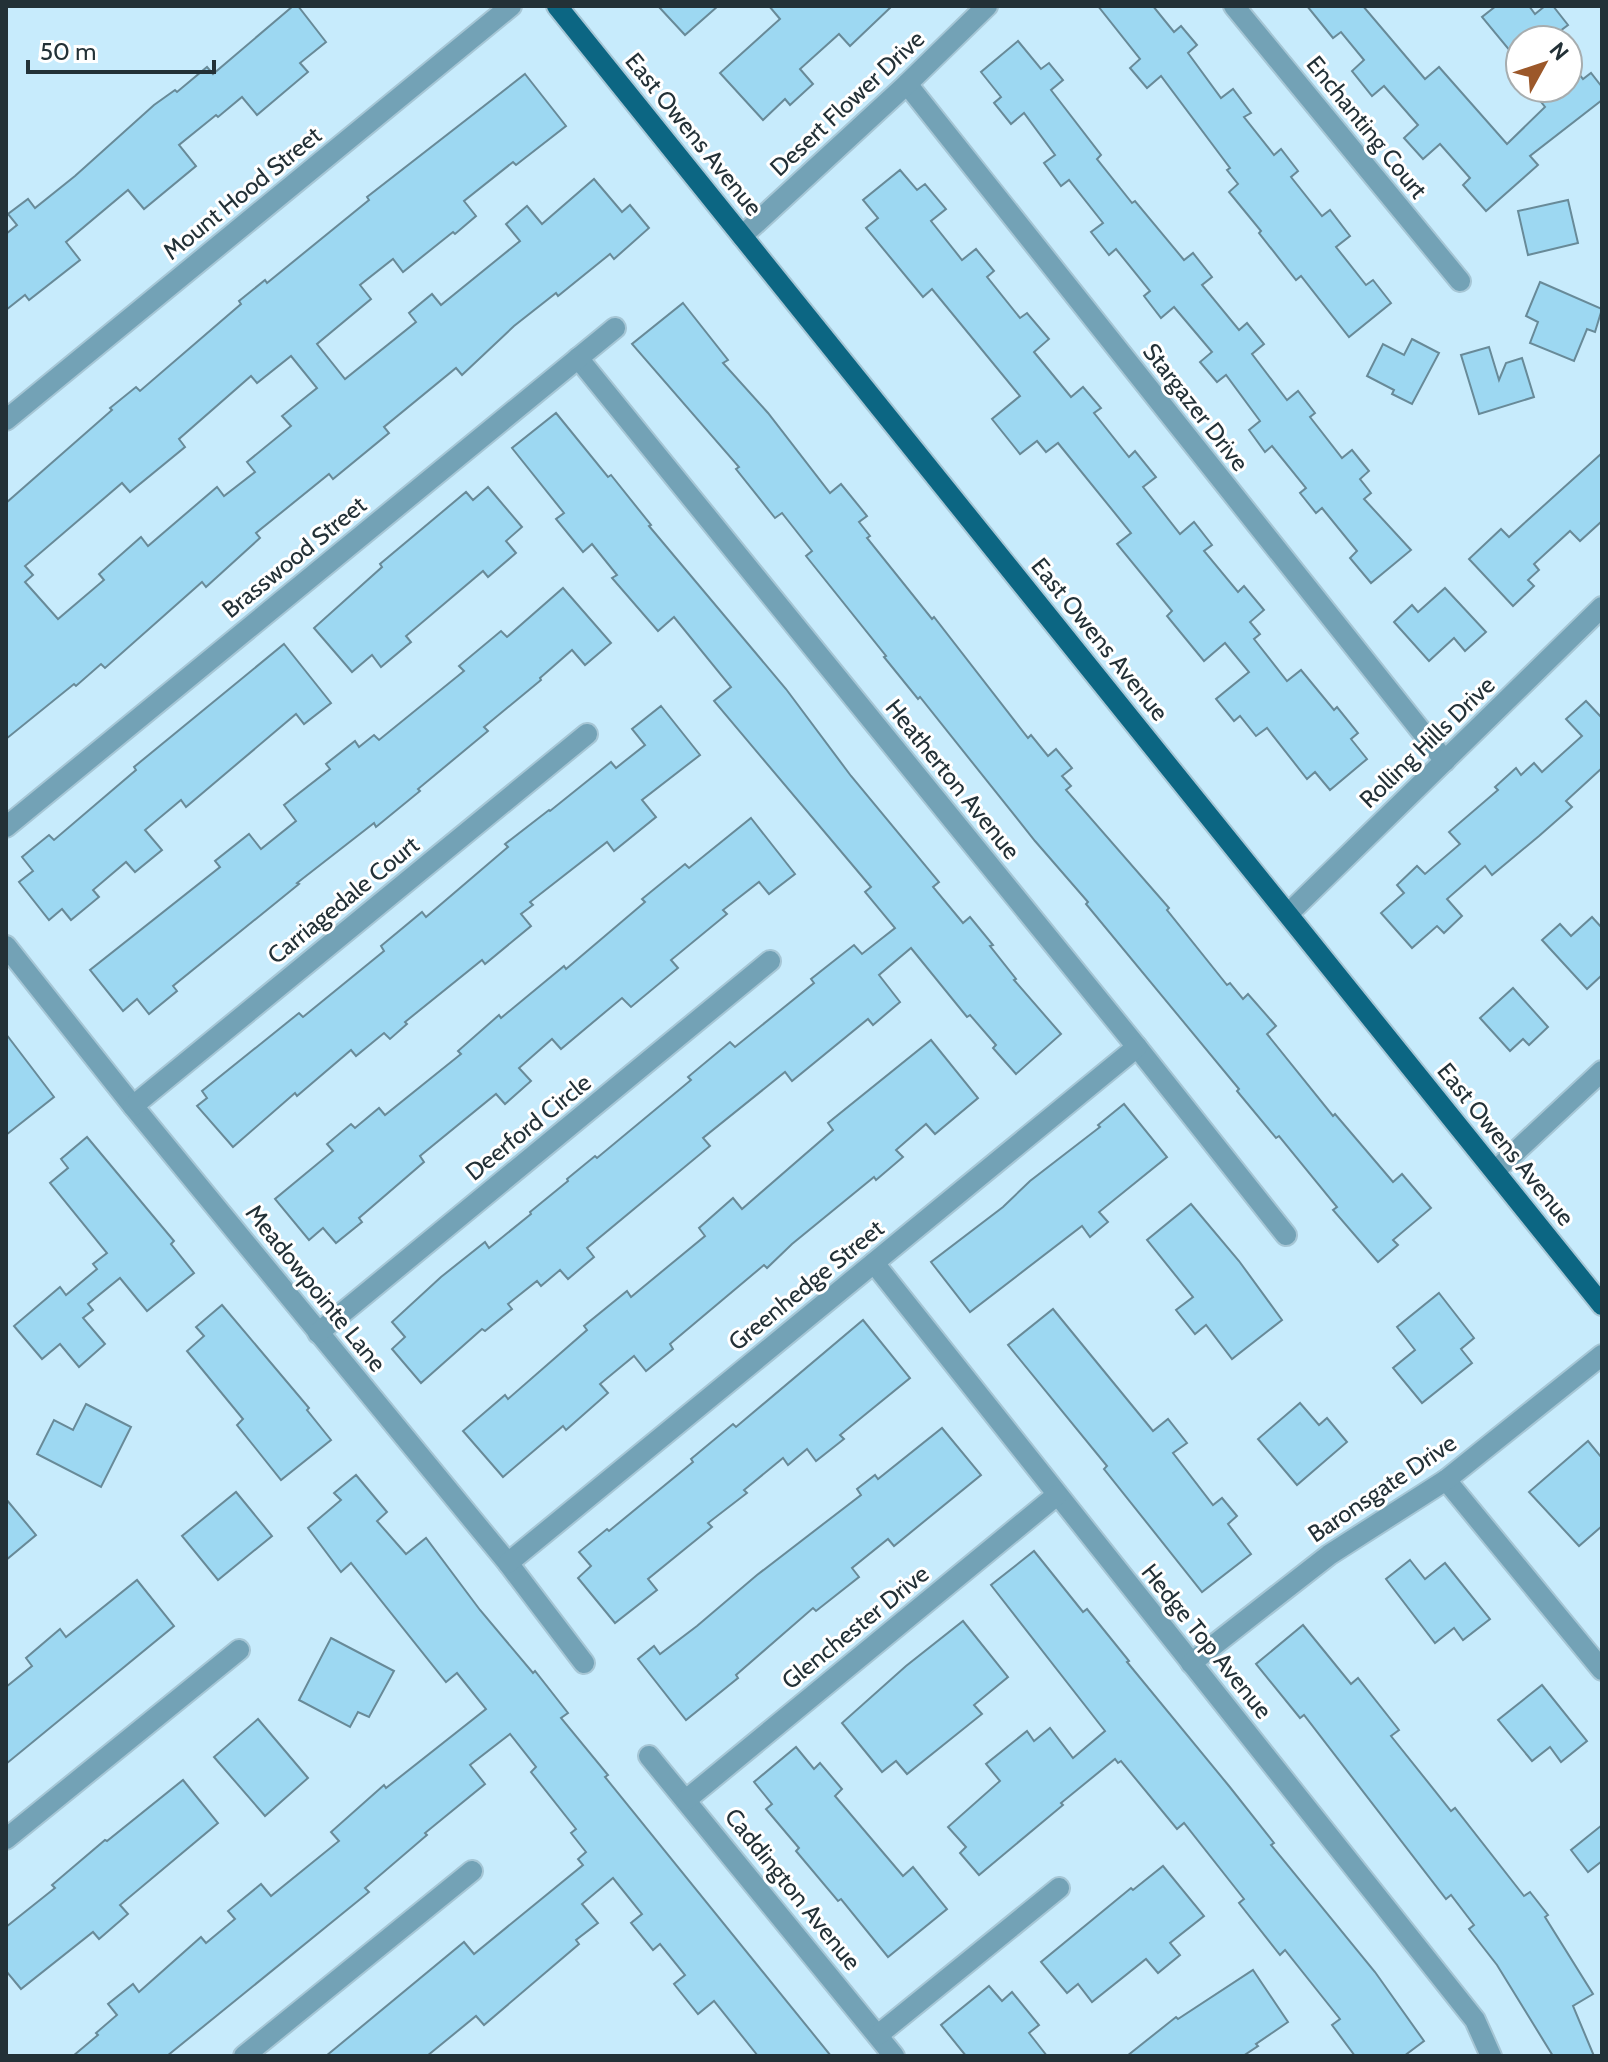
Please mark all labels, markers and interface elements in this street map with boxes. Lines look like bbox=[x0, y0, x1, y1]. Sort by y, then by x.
scale bar bbox=[28, 24, 214, 74]
street label: Desert Flower Drive bbox=[764, 24, 930, 182]
north arrow bbox=[1504, 24, 1584, 104]
text: 50 m bbox=[40, 37, 96, 66]
text: N bbox=[1544, 37, 1574, 66]
street label: East Owens Avenue bbox=[619, 47, 769, 221]
street label: Enchanting Court bbox=[1301, 50, 1433, 204]
street label: Mount Hood Street bbox=[157, 120, 327, 266]
street label: Stargazer Drive bbox=[1137, 337, 1255, 477]
street label: Brasswood Street bbox=[216, 490, 372, 624]
street label: East Owens Avenue bbox=[1025, 552, 1175, 726]
street label: Rolling Hills Drive bbox=[1353, 670, 1501, 814]
street label: Heatherton Avenue bbox=[880, 693, 1026, 865]
street label: Carriagedale Court bbox=[261, 830, 425, 970]
street label: East Owens Avenue bbox=[1431, 1057, 1581, 1231]
street label: Deerford Circle bbox=[459, 1068, 597, 1186]
street label: Meadowpointe Lane bbox=[240, 1199, 392, 1377]
street label: Greenhedge Street bbox=[723, 1214, 889, 1356]
street label: Baronsgate Drive bbox=[1302, 1428, 1462, 1548]
street label: Hedge Top Avenue bbox=[1136, 1558, 1278, 1724]
street label: Glenchester Drive bbox=[776, 1559, 934, 1695]
street label: Caddington Avenue bbox=[719, 1802, 867, 1976]

